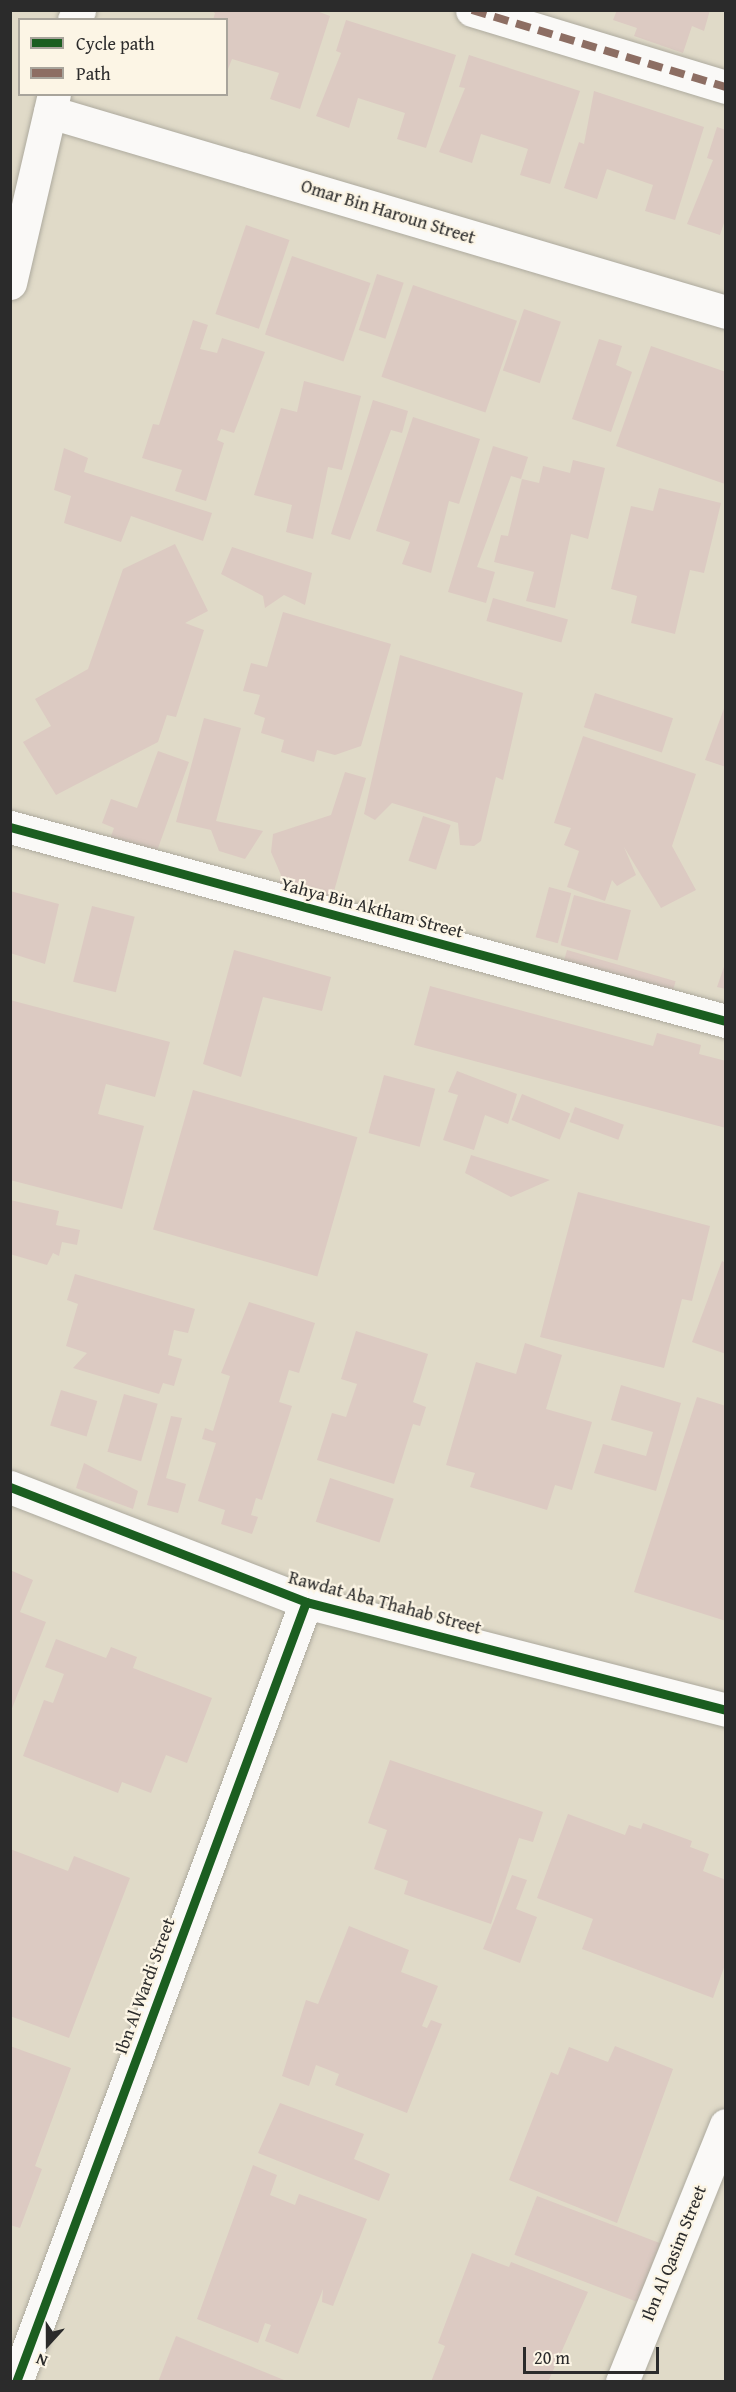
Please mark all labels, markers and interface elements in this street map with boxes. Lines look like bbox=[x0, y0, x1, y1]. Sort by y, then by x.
legend bbox=[18, 18, 228, 96]
text: Cycle path bbox=[76, 30, 155, 57]
text: Path bbox=[76, 60, 111, 87]
street label: Omar Bin Haroun Street bbox=[298, 175, 478, 249]
street label: Yahya Bin Aktham Street bbox=[278, 873, 466, 943]
street label: Rawdat Aba Thahab Street bbox=[286, 1567, 484, 1639]
street label: Ibn Al Wardi Street bbox=[110, 1915, 180, 2057]
street label: Ibn Al Qasim Street bbox=[637, 2182, 711, 2324]
north arrow bbox=[18, 2314, 78, 2374]
scale bar bbox=[526, 2335, 662, 2373]
text: 20 m bbox=[534, 2344, 570, 2371]
text: N bbox=[32, 2348, 51, 2374]

